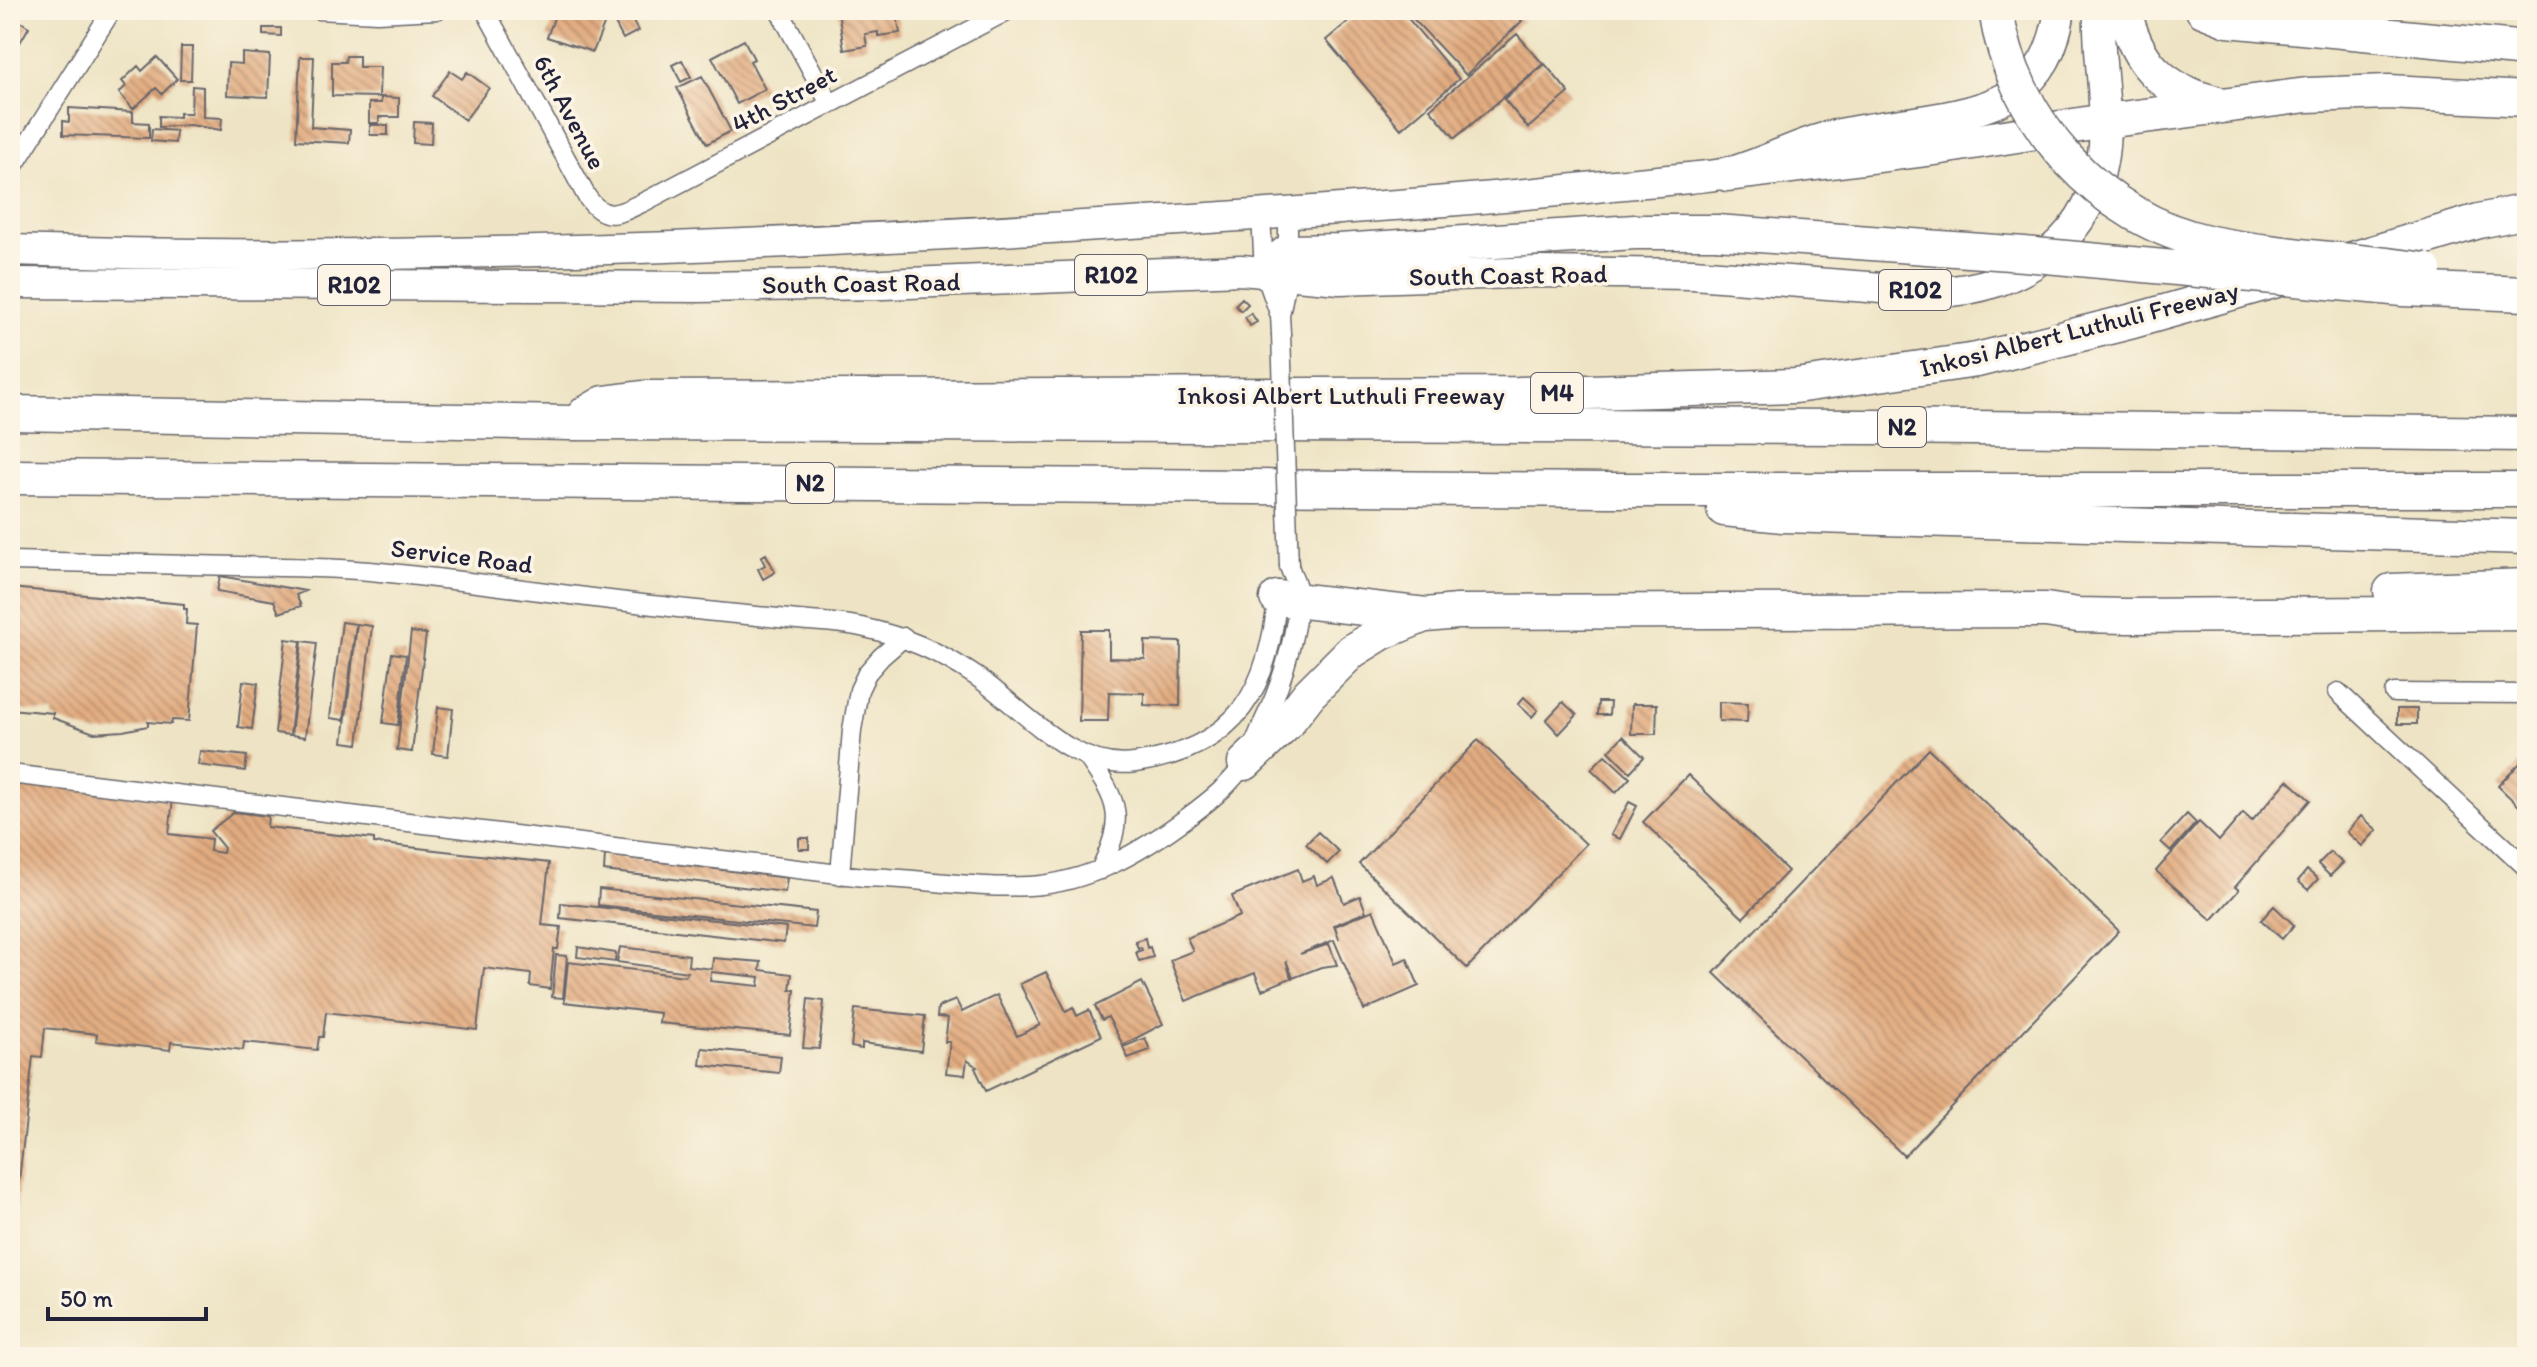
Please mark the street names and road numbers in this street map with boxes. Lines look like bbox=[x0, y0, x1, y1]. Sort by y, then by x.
street label: 6th Avenue bbox=[526, 49, 614, 175]
street label: 4th Street bbox=[726, 58, 842, 140]
road number: R102 bbox=[1075, 255, 1147, 295]
street label: South Coast Road bbox=[1409, 257, 1608, 293]
road number: R102 bbox=[318, 265, 390, 305]
street label: South Coast Road bbox=[762, 265, 961, 301]
road number: R102 bbox=[1879, 270, 1951, 310]
street label: Inkosi Albert Luthuli Freeway bbox=[1916, 274, 2242, 384]
road number: M4 bbox=[1531, 373, 1583, 413]
street label: Inkosi Albert Luthuli Freeway bbox=[1177, 379, 1505, 411]
road number: N2 bbox=[1878, 407, 1926, 447]
road number: N2 bbox=[786, 463, 834, 503]
street label: Service Road bbox=[389, 531, 535, 581]

